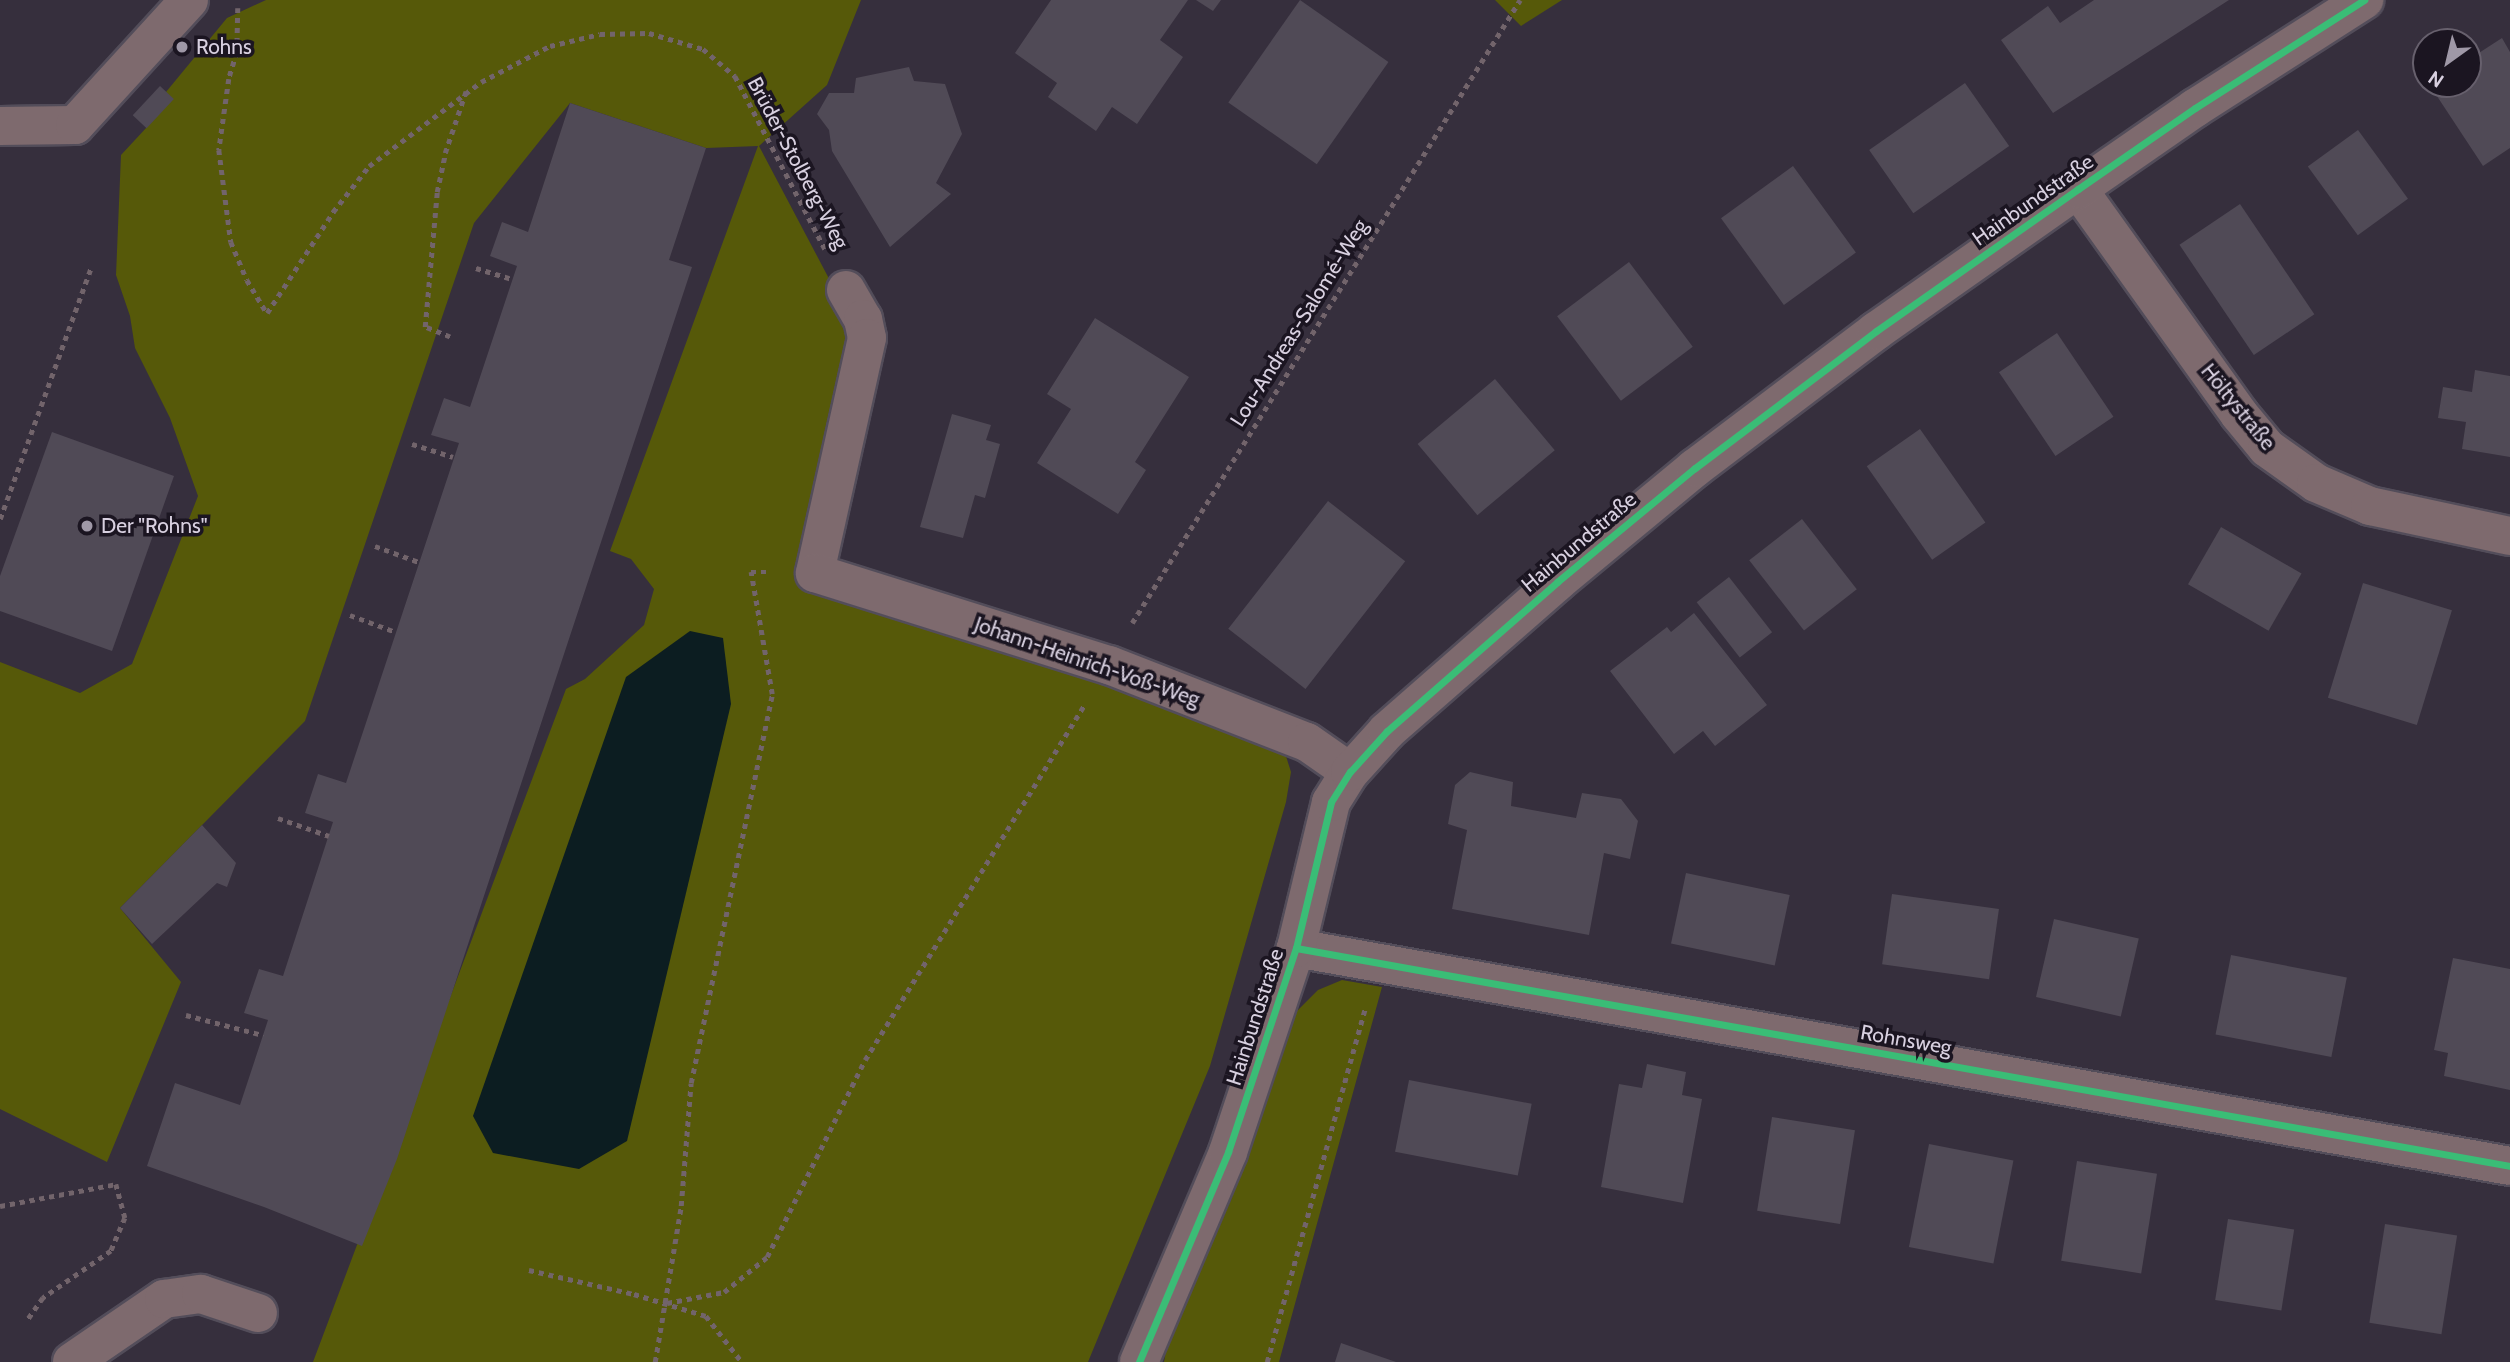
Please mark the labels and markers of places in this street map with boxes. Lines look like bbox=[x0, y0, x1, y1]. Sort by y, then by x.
place label: Rohns bbox=[196, 34, 252, 60]
marker: Rohns bbox=[174, 39, 190, 55]
place label: Der "Rohns" bbox=[101, 513, 207, 539]
marker: Der "Rohns" bbox=[79, 518, 95, 534]

